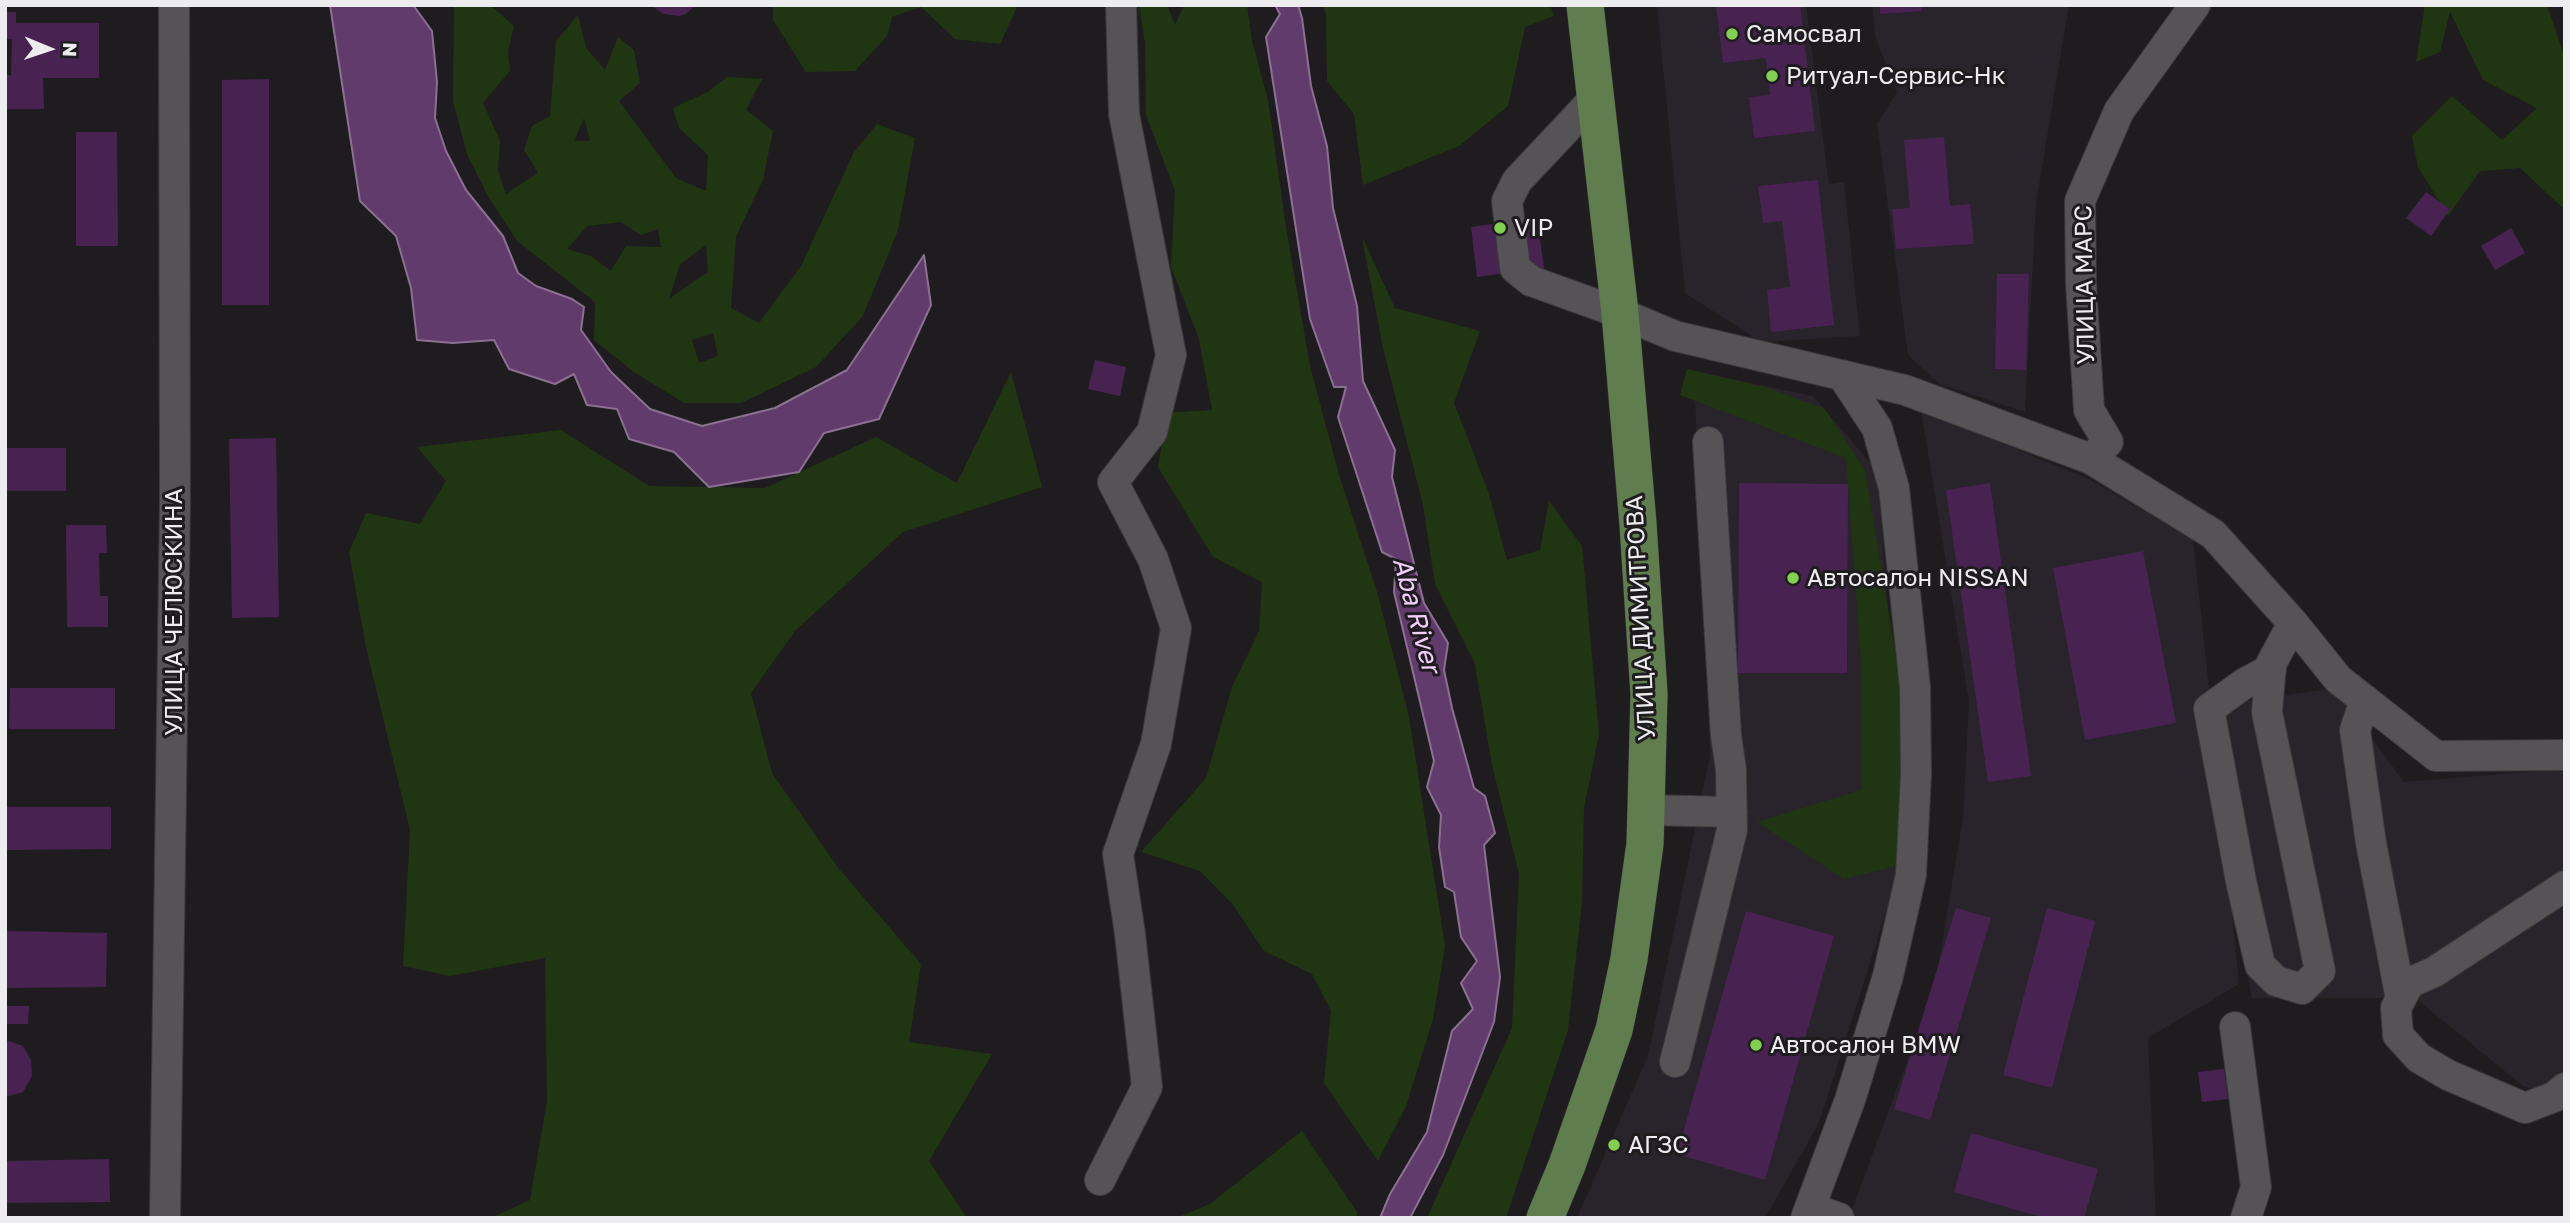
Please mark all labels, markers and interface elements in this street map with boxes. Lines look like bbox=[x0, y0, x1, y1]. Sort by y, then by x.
north arrow bbox=[14, 14, 84, 84]
place label: Самосвал bbox=[1746, 20, 1862, 48]
marker: Самосвал bbox=[1724, 26, 1740, 42]
text: N bbox=[59, 42, 82, 57]
place label: Ритуал-Сервис-Нк bbox=[1786, 62, 2005, 90]
marker: Ритуал-Сервис-Нк bbox=[1764, 68, 1780, 84]
street label: УЛИЦА МАРС bbox=[2069, 205, 2101, 365]
place label: VIP bbox=[1514, 214, 1553, 242]
marker: VIP bbox=[1492, 220, 1508, 236]
street label: УЛИЦА ЧЕЛЮСКИНА bbox=[160, 488, 188, 736]
street label: УЛИЦА ДИМИТРОВА bbox=[1620, 494, 1662, 742]
water label: Aba River bbox=[1386, 554, 1446, 676]
place label: Автосалон NISSAN bbox=[1807, 564, 2029, 592]
marker: Автосалон NISSAN bbox=[1785, 570, 1801, 586]
place label: Автосалон BMW bbox=[1770, 1031, 1961, 1059]
marker: Автосалон BMW bbox=[1748, 1037, 1764, 1053]
place label: АГЗС bbox=[1628, 1131, 1688, 1159]
marker: АГЗС bbox=[1606, 1137, 1622, 1153]

